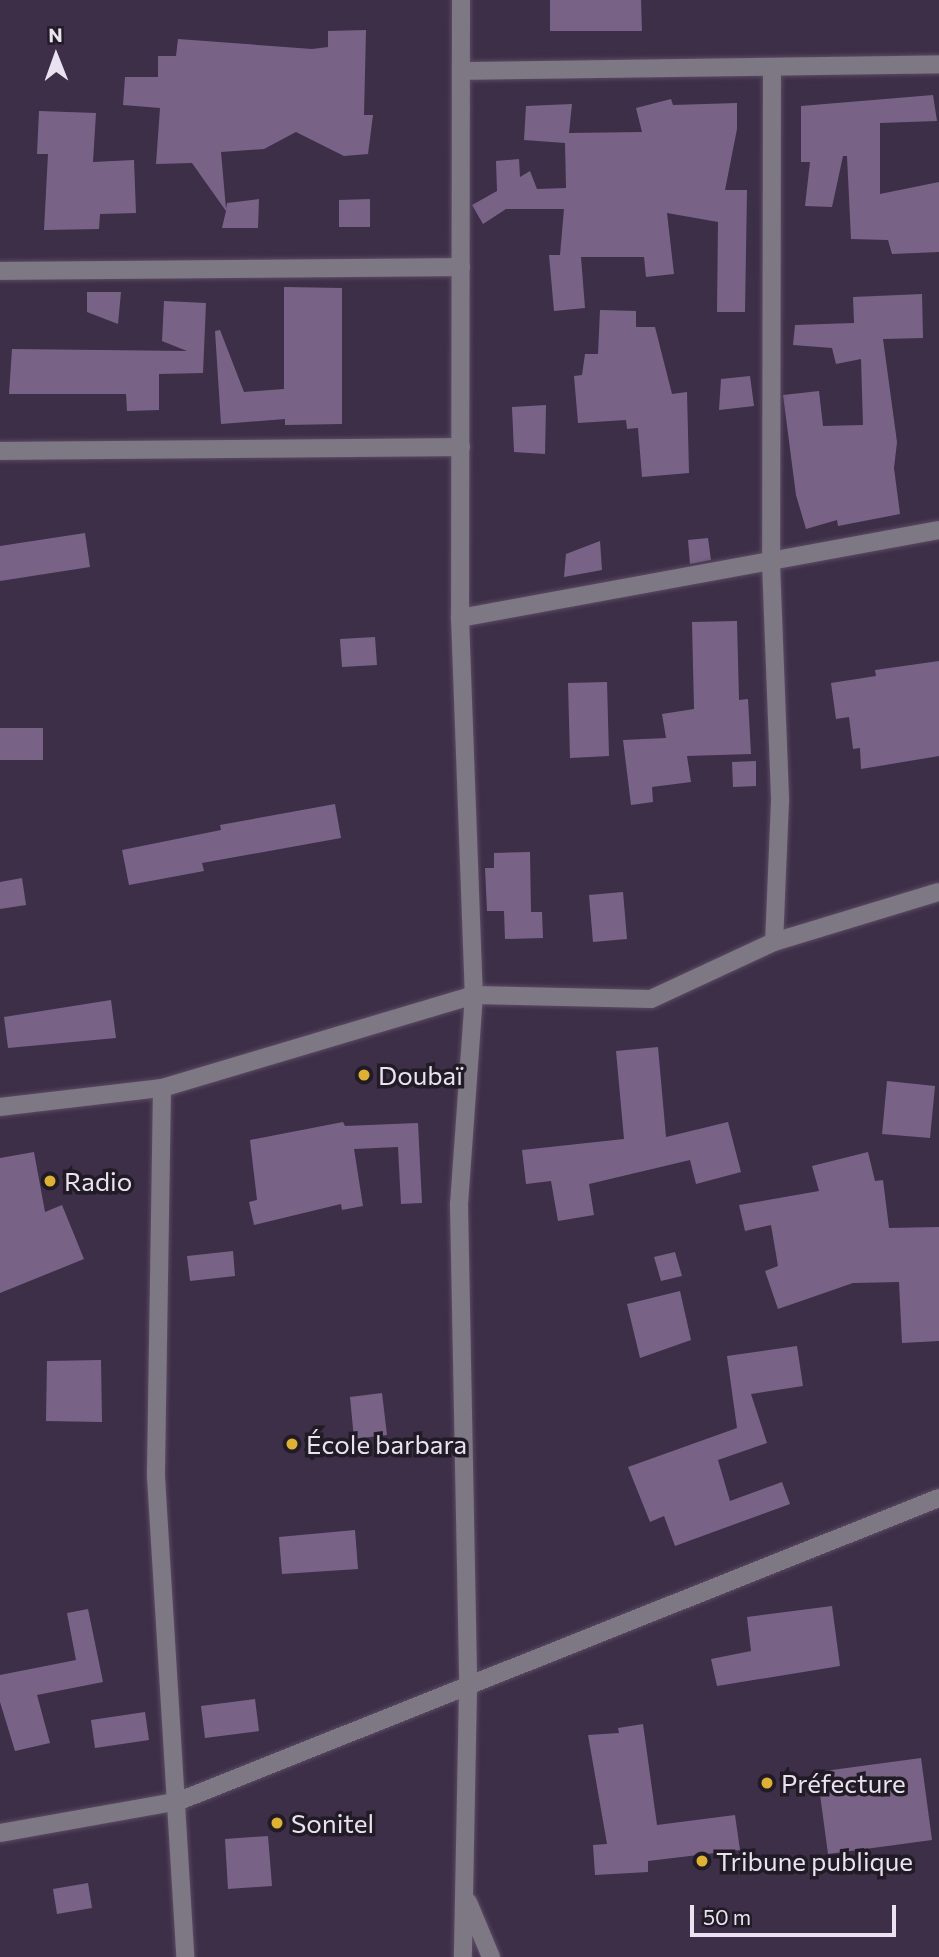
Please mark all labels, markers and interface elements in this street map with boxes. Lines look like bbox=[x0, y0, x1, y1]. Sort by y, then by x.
north arrow bbox=[21, 21, 91, 91]
text: N bbox=[48, 23, 63, 46]
place label: Doubaï bbox=[378, 1059, 463, 1091]
marker: Doubaï bbox=[356, 1067, 372, 1083]
place label: Radio bbox=[64, 1165, 132, 1197]
marker: Radio bbox=[42, 1173, 58, 1189]
place label: École barbara bbox=[306, 1428, 467, 1460]
marker: École barbara bbox=[284, 1436, 300, 1452]
place label: Préfecture bbox=[781, 1767, 906, 1799]
marker: Préfecture bbox=[759, 1775, 775, 1791]
place label: Sonitel bbox=[291, 1807, 374, 1839]
marker: Sonitel bbox=[269, 1815, 285, 1831]
place label: Tribune publique bbox=[716, 1845, 913, 1877]
marker: Tribune publique bbox=[694, 1853, 710, 1869]
scale bar bbox=[694, 1890, 900, 1934]
text: 50 m bbox=[703, 1904, 751, 1929]

